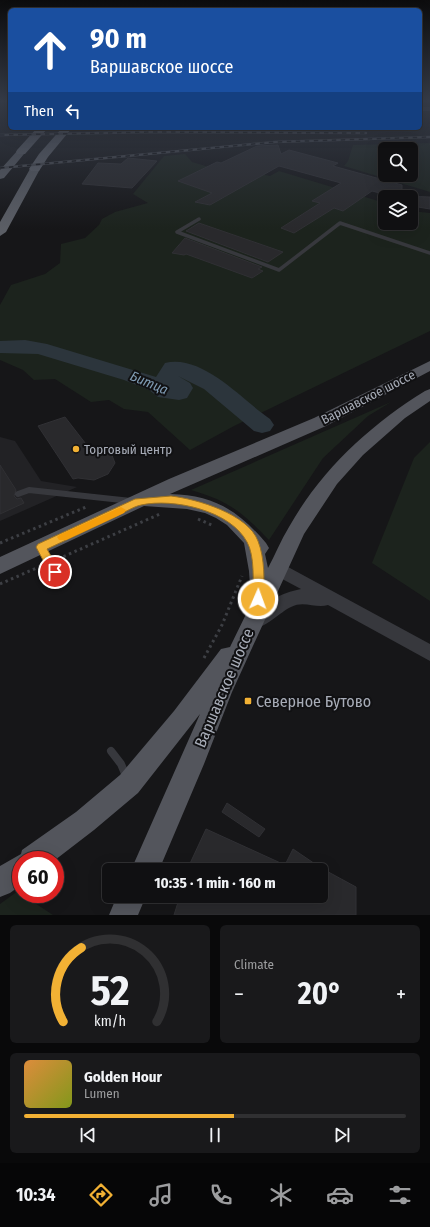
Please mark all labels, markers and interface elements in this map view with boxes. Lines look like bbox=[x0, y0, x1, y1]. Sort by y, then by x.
text: 90 m bbox=[90, 22, 147, 55]
icon: ahead bbox=[24, 24, 76, 76]
text: Варшавское шоссе bbox=[90, 56, 233, 78]
icon: left bbox=[62, 100, 84, 122]
text: Then bbox=[24, 102, 54, 120]
map controls bbox=[378, 142, 418, 230]
button: search bbox=[378, 142, 418, 182]
button: layers bbox=[378, 190, 418, 230]
water label: Битца bbox=[127, 367, 171, 399]
street label: Варшавское шоссе bbox=[318, 367, 418, 427]
place label: Торговый центр bbox=[84, 442, 172, 457]
marker: Торговый центр bbox=[71, 444, 81, 454]
pin bbox=[38, 555, 72, 589]
icon: arrive bbox=[44, 561, 66, 583]
position arrow bbox=[237, 578, 279, 620]
street label: Варшавское шоссе bbox=[190, 626, 258, 750]
place label: Северное Бутово bbox=[256, 692, 371, 711]
marker: Северное Бутово bbox=[243, 696, 253, 706]
speed limit sign: 60 bbox=[12, 851, 64, 903]
text: 10:35 · 1 min · 160 m bbox=[154, 874, 276, 892]
text: Climate bbox=[234, 957, 274, 972]
text: 52 bbox=[90, 966, 130, 1016]
text: 20° bbox=[298, 976, 342, 1012]
text: − bbox=[234, 981, 244, 1008]
text: + bbox=[396, 981, 406, 1008]
text: km/h bbox=[94, 1013, 126, 1030]
text: Golden Hour bbox=[84, 1068, 162, 1086]
text: Lumen bbox=[84, 1086, 120, 1101]
icon: previous bbox=[77, 1124, 99, 1146]
icon: pause bbox=[204, 1124, 226, 1146]
icon: next bbox=[331, 1124, 353, 1146]
icon: directions bbox=[87, 1181, 115, 1209]
icon: music bbox=[147, 1181, 175, 1209]
icon: phone bbox=[207, 1181, 235, 1209]
icon: climate bbox=[267, 1181, 295, 1209]
icon: car bbox=[326, 1181, 354, 1209]
icon: filters bbox=[386, 1181, 414, 1209]
text: 10:34 bbox=[16, 1184, 55, 1206]

